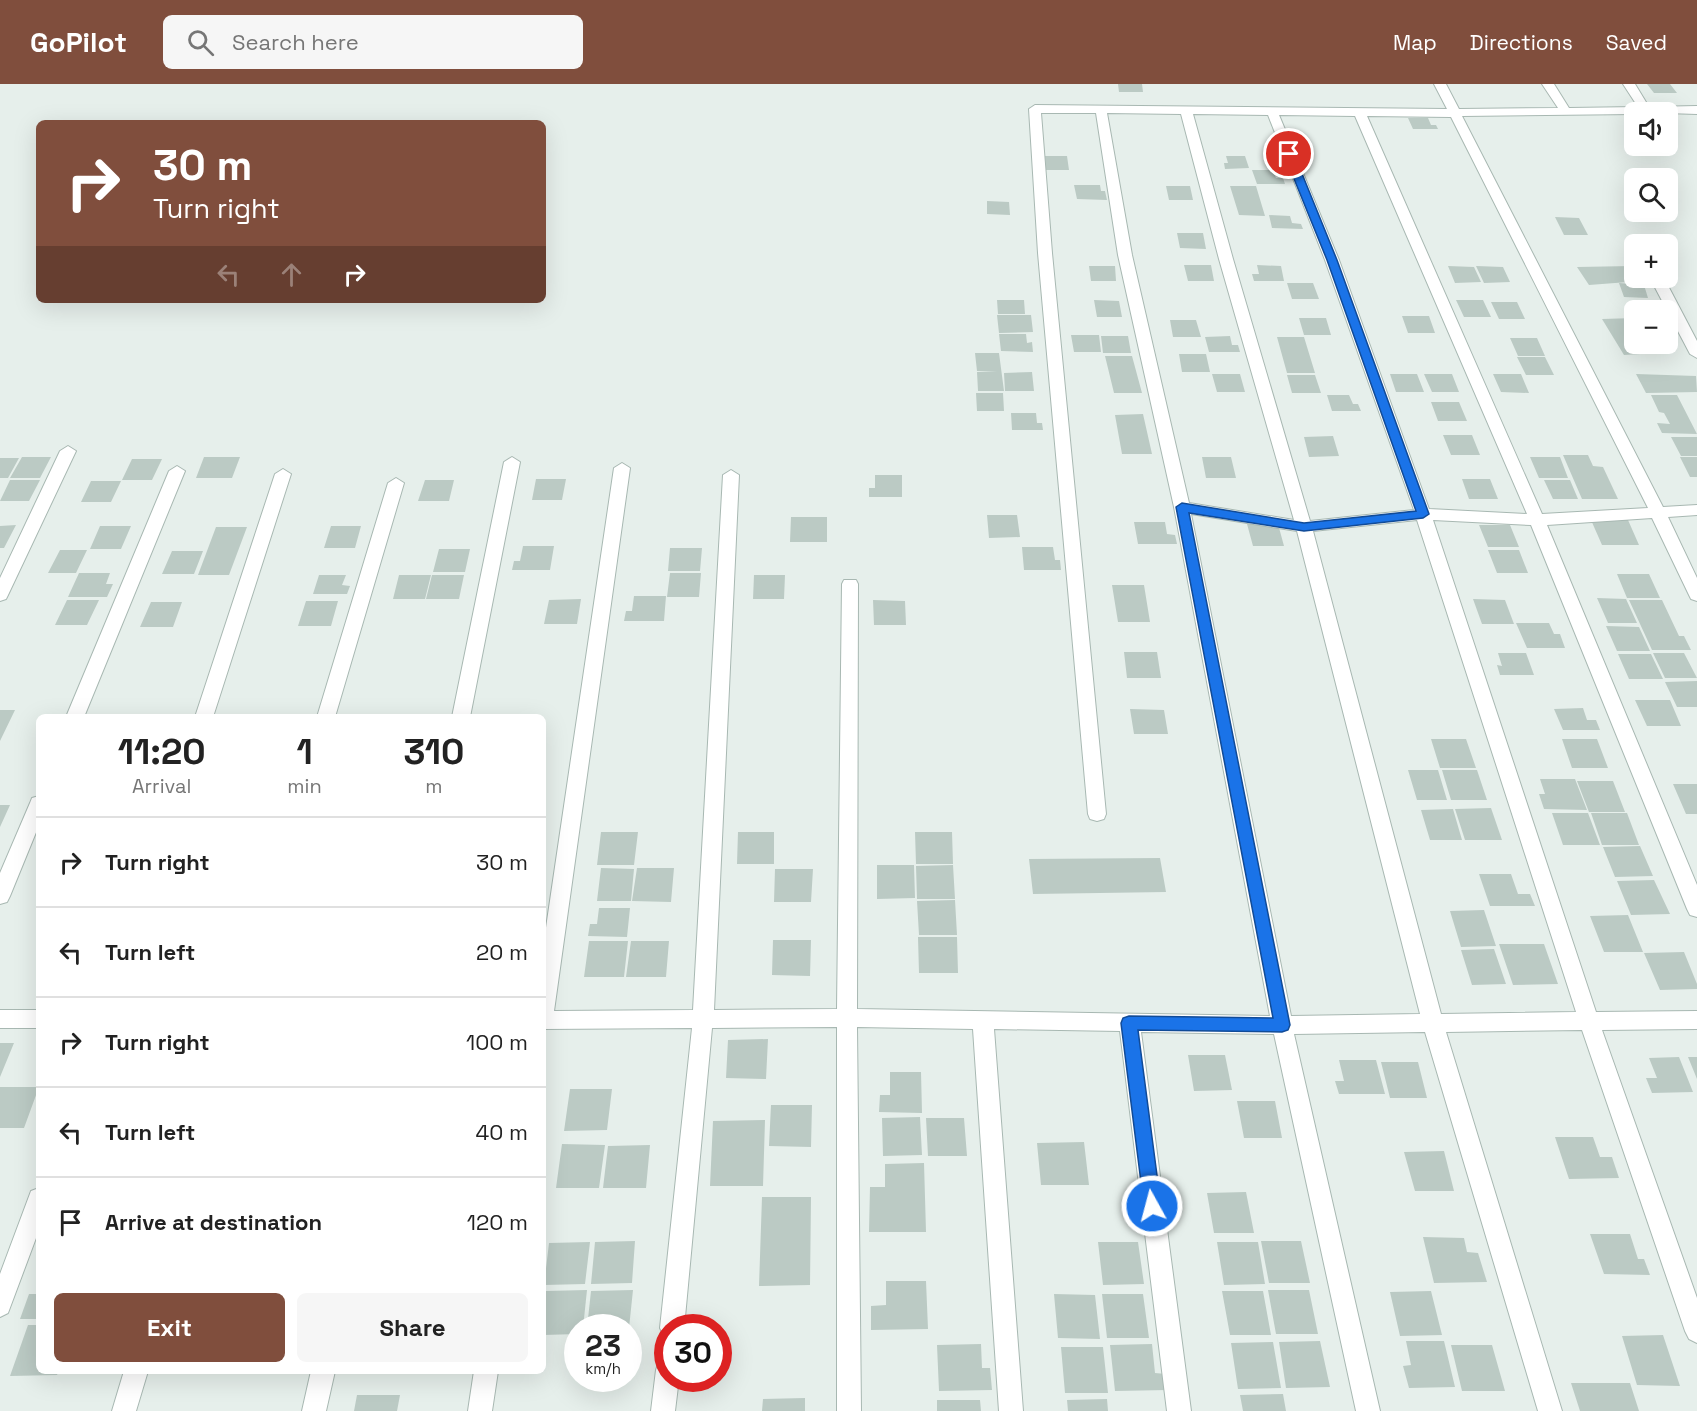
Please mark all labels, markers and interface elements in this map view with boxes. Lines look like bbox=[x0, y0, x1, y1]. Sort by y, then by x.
search box bbox=[163, 15, 583, 69]
text: GoPilot bbox=[30, 24, 127, 60]
icon: search bbox=[184, 26, 217, 59]
text: Search here bbox=[232, 28, 359, 56]
text: Map bbox=[1393, 29, 1437, 56]
text: Directions bbox=[1470, 29, 1573, 56]
text: Saved bbox=[1606, 29, 1667, 56]
map controls bbox=[1624, 102, 1678, 354]
button: sound bbox=[1624, 102, 1678, 156]
pin bbox=[1263, 128, 1314, 179]
icon: arrive bbox=[1272, 137, 1305, 170]
text: 30 m bbox=[153, 139, 252, 192]
icon: right bbox=[54, 144, 132, 222]
button: search bbox=[1624, 168, 1678, 222]
text: Turn right bbox=[153, 191, 280, 226]
button: + bbox=[1624, 234, 1678, 288]
icon: left bbox=[212, 258, 245, 291]
icon: ahead bbox=[275, 258, 308, 291]
icon: right bbox=[338, 258, 371, 291]
button: − bbox=[1624, 300, 1678, 354]
text: 11:20 bbox=[118, 729, 206, 775]
text: 1 bbox=[296, 729, 313, 775]
text: 310 bbox=[403, 729, 464, 775]
text: Arrival bbox=[132, 773, 191, 799]
text: min bbox=[287, 773, 322, 799]
text: m bbox=[425, 773, 442, 799]
icon: right bbox=[54, 846, 87, 879]
text: Turn right bbox=[105, 848, 210, 876]
text: 30 m bbox=[476, 848, 528, 876]
icon: left bbox=[54, 936, 87, 969]
text: Turn left bbox=[105, 938, 195, 966]
text: 20 m bbox=[476, 938, 528, 966]
icon: right bbox=[54, 1026, 87, 1059]
text: Turn right bbox=[105, 1028, 210, 1056]
text: 100 m bbox=[466, 1028, 528, 1056]
icon: left bbox=[54, 1116, 87, 1149]
text: Turn left bbox=[105, 1118, 195, 1146]
text: 40 m bbox=[476, 1118, 528, 1146]
position arrow bbox=[1120, 1174, 1184, 1238]
icon: arrive bbox=[54, 1206, 87, 1239]
text: Arrive at destination bbox=[105, 1208, 322, 1236]
text: 120 m bbox=[467, 1208, 528, 1236]
button: Exit bbox=[54, 1293, 285, 1362]
button: Share bbox=[297, 1293, 528, 1362]
speed limit sign: 30 bbox=[654, 1314, 732, 1392]
text: 23 bbox=[585, 1326, 621, 1365]
text: km/h bbox=[585, 1359, 621, 1378]

